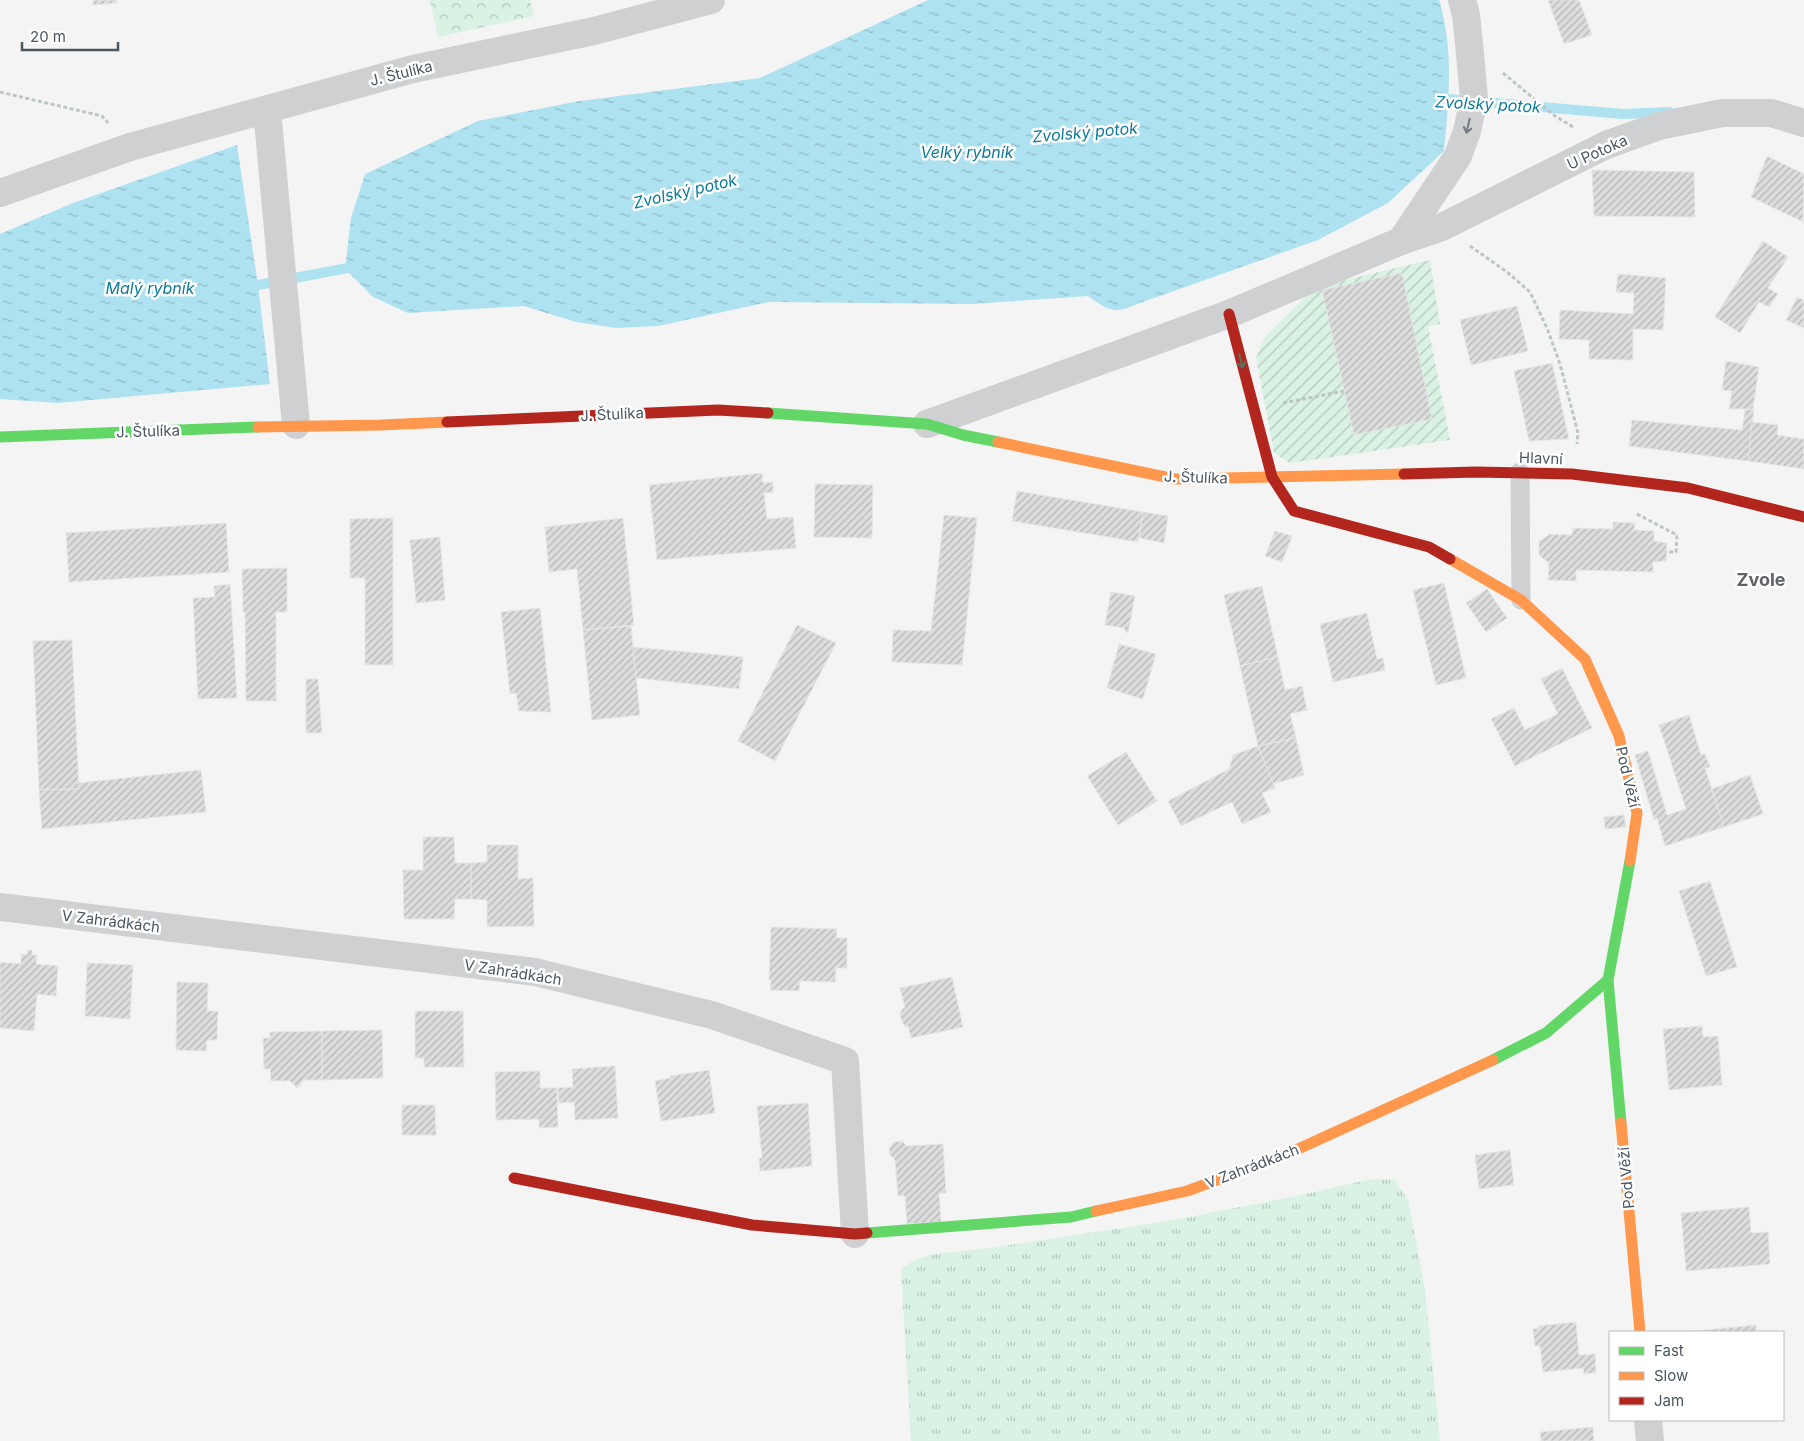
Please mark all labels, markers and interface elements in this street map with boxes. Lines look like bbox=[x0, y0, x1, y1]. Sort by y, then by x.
scale bar bbox=[22, 20, 119, 52]
text: 20 m bbox=[30, 27, 66, 46]
street label: J. Štulíka bbox=[368, 56, 434, 90]
water label: Zvolský potok bbox=[1435, 91, 1542, 117]
water label: Zvolský potok bbox=[1031, 117, 1139, 147]
one-way arrow bbox=[1463, 117, 1472, 133]
street label: U Potoka bbox=[1564, 130, 1630, 174]
water label: Velký rybník bbox=[921, 142, 1014, 162]
water label: Zvolský potok bbox=[631, 169, 739, 213]
water label: Malý rybník bbox=[105, 278, 195, 298]
one-way arrow bbox=[1237, 352, 1247, 368]
street label: J. Štulíka bbox=[580, 403, 644, 425]
street label: J. Štulíka bbox=[116, 420, 180, 442]
street label: Hlavní bbox=[1519, 448, 1564, 468]
street label: J. Štulíka bbox=[1164, 466, 1228, 488]
district label: Zvole bbox=[1736, 569, 1786, 590]
street label: Pod Věží bbox=[1612, 745, 1644, 810]
street label: V Zahrádkách bbox=[61, 906, 161, 936]
street label: V Zahrádkách bbox=[463, 955, 563, 989]
street label: V Zahrádkách bbox=[1203, 1139, 1301, 1193]
street label: Pod Věží bbox=[1614, 1146, 1638, 1210]
legend bbox=[1609, 1331, 1784, 1421]
text: Fast bbox=[1654, 1341, 1684, 1360]
text: Slow bbox=[1654, 1366, 1688, 1385]
text: Jam bbox=[1654, 1391, 1684, 1410]

